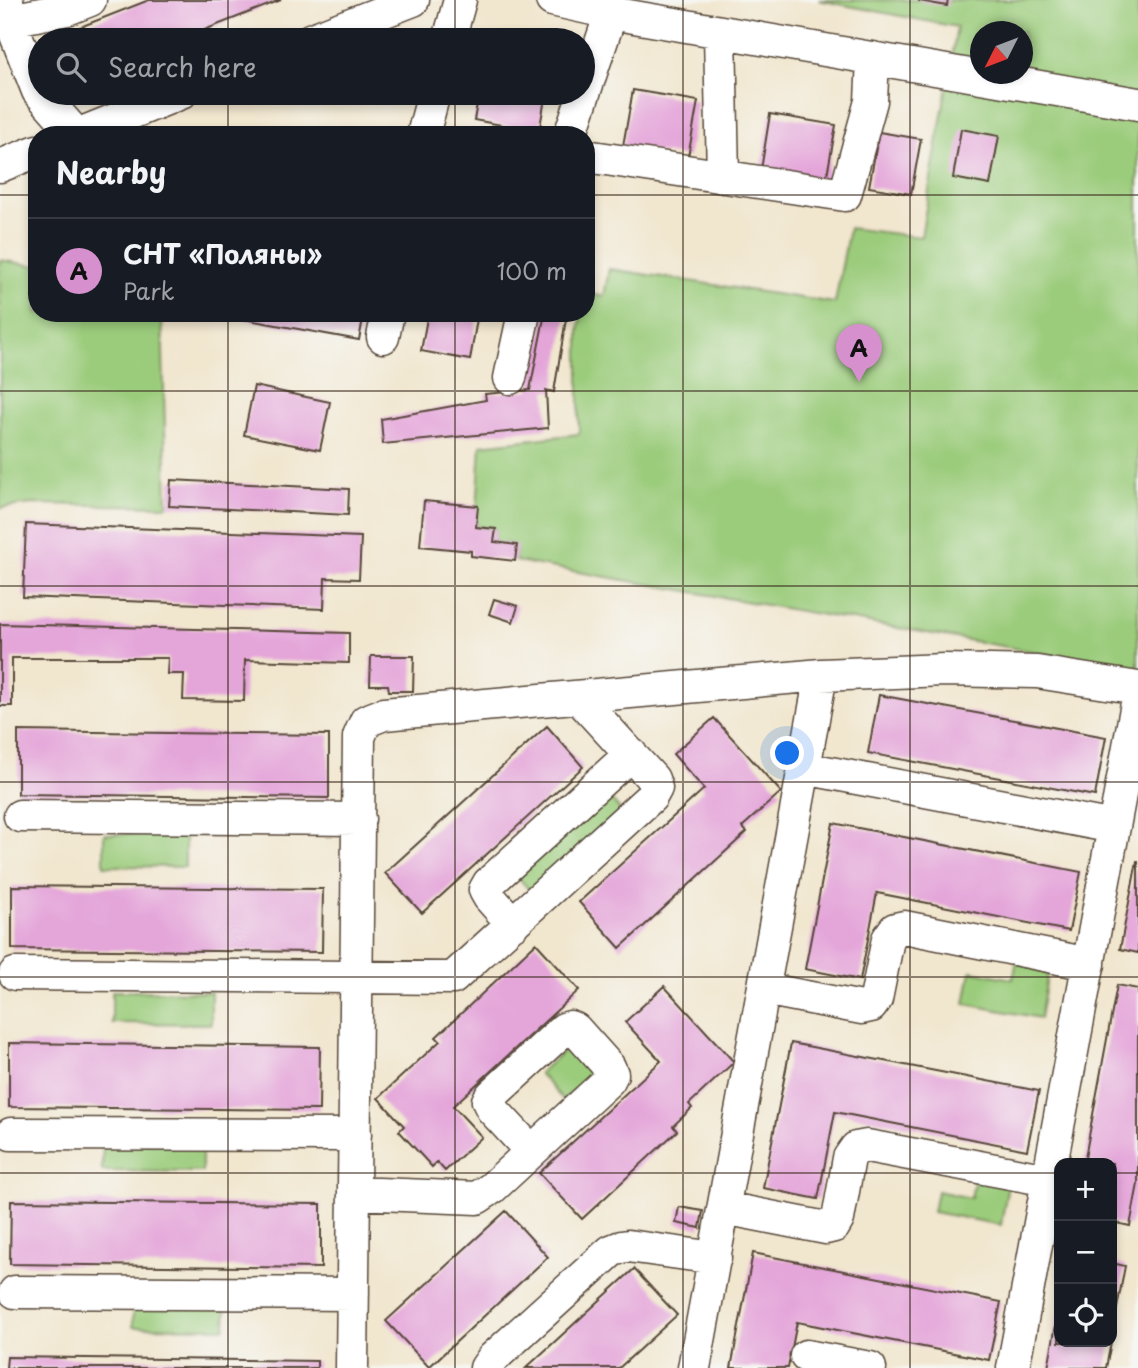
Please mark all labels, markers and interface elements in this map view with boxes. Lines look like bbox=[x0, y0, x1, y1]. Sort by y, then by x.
north arrow bbox=[970, 21, 1033, 84]
search box bbox=[28, 28, 595, 105]
text: Search here bbox=[108, 47, 257, 86]
icon: search bbox=[52, 48, 90, 86]
text: Nearby bbox=[56, 149, 166, 194]
text: СНТ «Поляны» bbox=[123, 234, 322, 273]
text: A bbox=[70, 253, 88, 288]
text: 100 m bbox=[497, 253, 567, 288]
text: Park bbox=[123, 273, 174, 308]
pin: A bbox=[836, 324, 882, 382]
your location bbox=[770, 736, 804, 770]
map controls bbox=[1054, 1158, 1117, 1347]
button: + bbox=[1054, 1158, 1117, 1221]
button: − bbox=[1054, 1221, 1117, 1284]
button: locate bbox=[1054, 1284, 1117, 1347]

